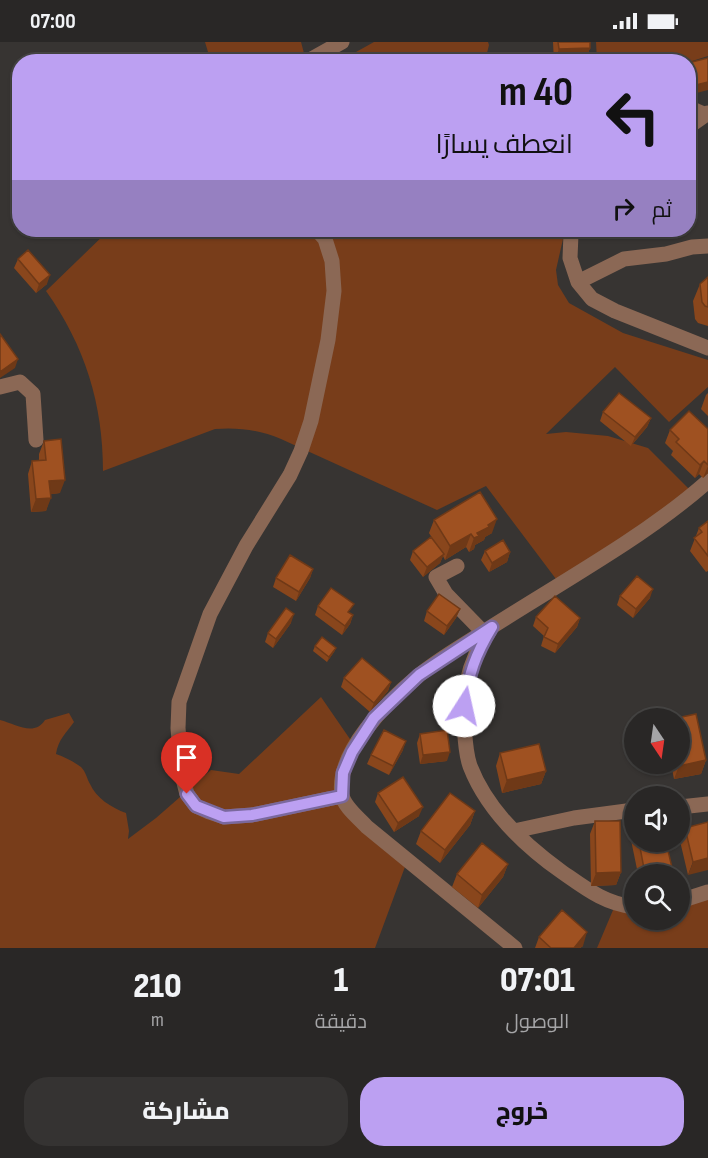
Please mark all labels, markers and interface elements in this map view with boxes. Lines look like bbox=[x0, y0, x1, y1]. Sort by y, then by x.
text: 07:00 bbox=[30, 8, 76, 35]
text: 40 m bbox=[499, 67, 573, 118]
icon: left bbox=[594, 78, 672, 156]
text: انعطف يسارًا bbox=[436, 129, 573, 161]
icon: right bbox=[607, 192, 640, 225]
text: ثم bbox=[652, 197, 672, 224]
position arrow bbox=[432, 674, 496, 738]
north arrow bbox=[624, 708, 690, 774]
map controls bbox=[624, 708, 690, 930]
pin bbox=[161, 732, 212, 794]
icon: arrive bbox=[170, 741, 203, 774]
button: sound bbox=[624, 786, 690, 852]
button: search bbox=[624, 864, 690, 930]
text: 1 bbox=[333, 959, 348, 1002]
text: 07:01 bbox=[500, 959, 575, 1002]
text: 210 bbox=[133, 965, 182, 1008]
text: m bbox=[151, 1008, 164, 1032]
text: دقيقة bbox=[315, 1010, 367, 1034]
text: الوصول bbox=[506, 1010, 569, 1034]
button: مشاركة bbox=[24, 1077, 348, 1146]
button: خروج bbox=[360, 1077, 684, 1146]

